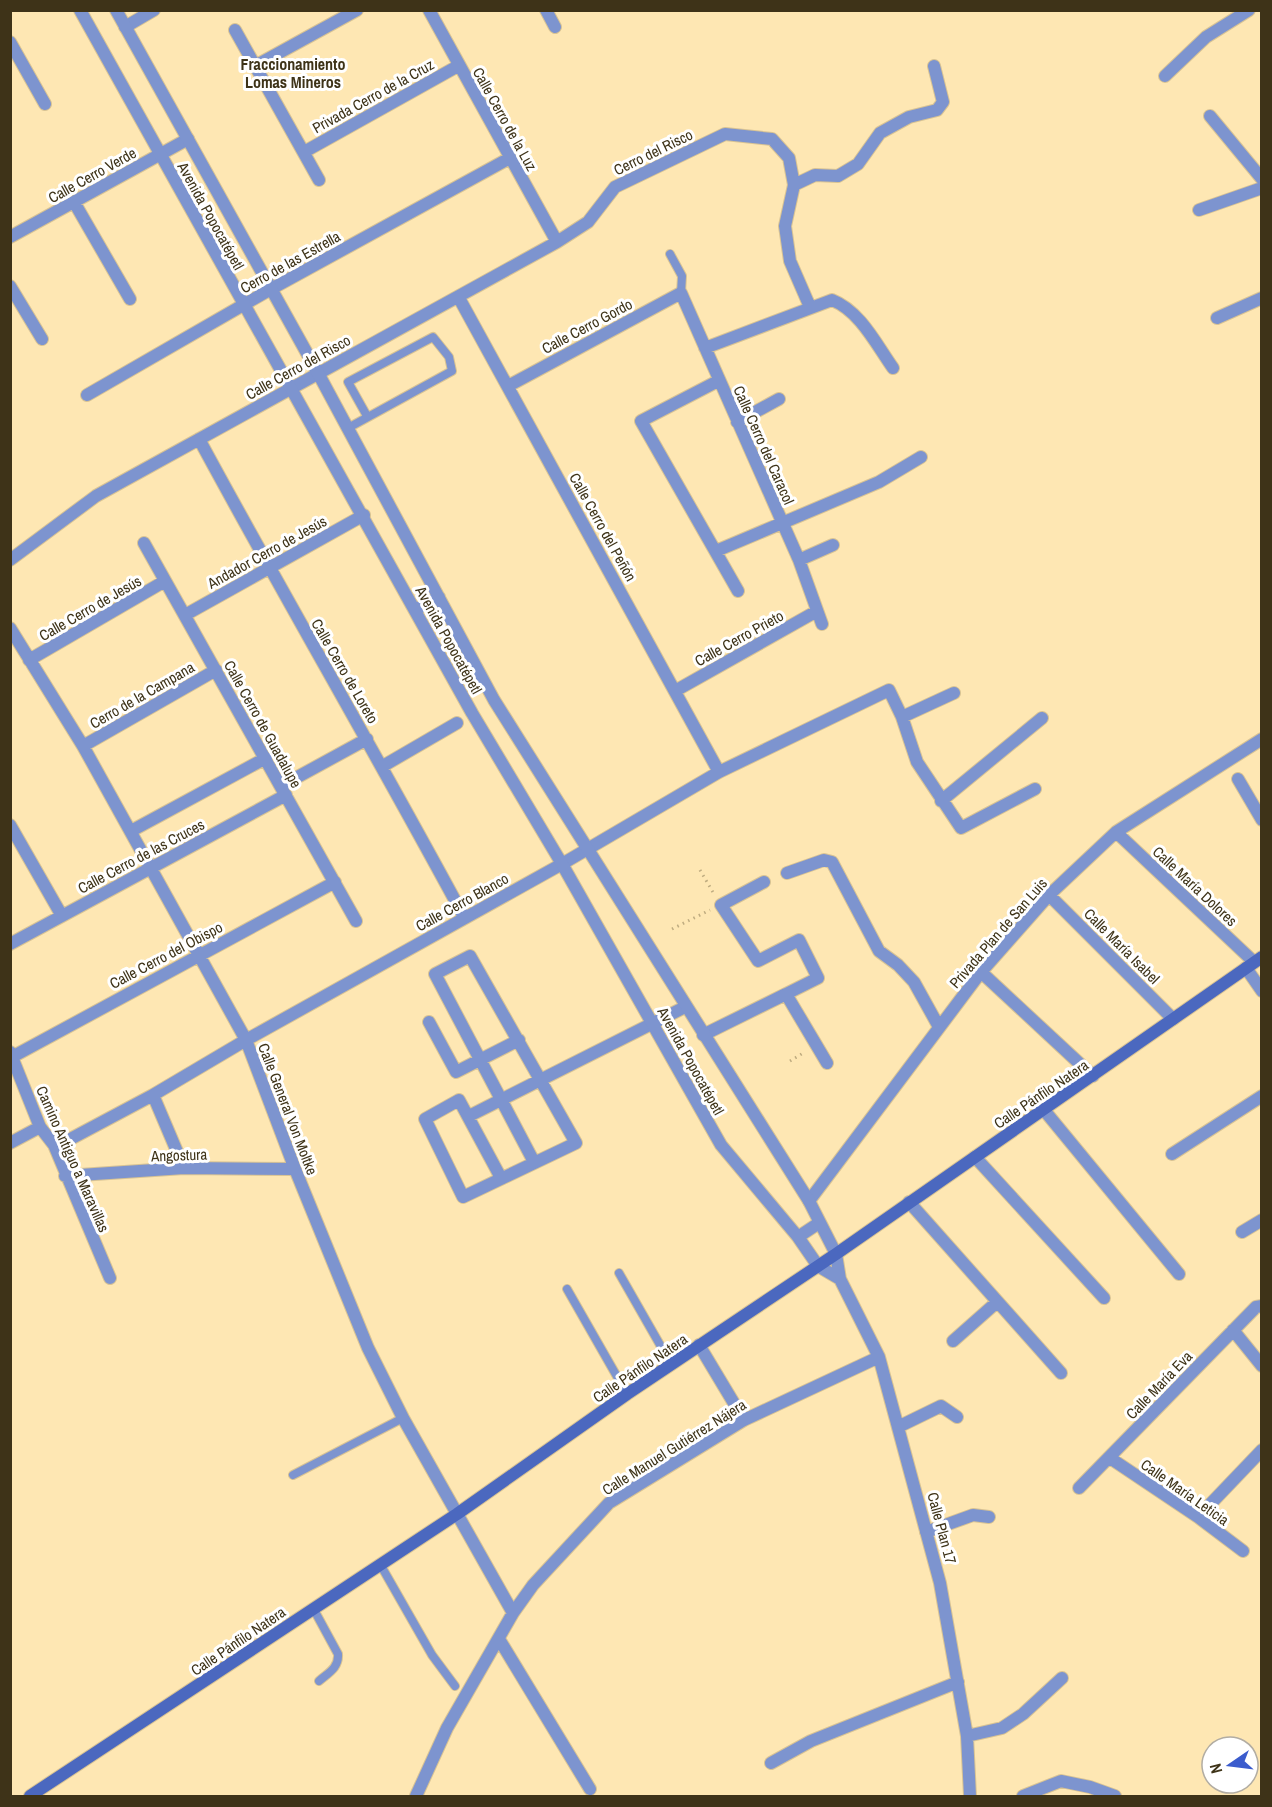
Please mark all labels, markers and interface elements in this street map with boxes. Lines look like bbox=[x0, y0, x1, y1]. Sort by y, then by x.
district label: Fraccionamiento Lomas Mineros bbox=[241, 53, 346, 93]
street label: Privada Cerro de la Cruz bbox=[308, 54, 438, 138]
street label: Calle Cerro de la Luz bbox=[468, 63, 542, 175]
street label: Cerro del Risco bbox=[610, 124, 696, 180]
street label: Calle Cerro Verde bbox=[44, 142, 140, 208]
street label: Avenida Popocatépetl bbox=[172, 157, 249, 274]
street label: Cerro de las Estrella bbox=[236, 226, 344, 298]
street label: Calle Cerro Gordo bbox=[538, 293, 636, 359]
street label: Calle Cerro del Risco bbox=[242, 329, 354, 405]
street label: Calle Cerro del Caracol bbox=[728, 382, 800, 508]
street label: Calle Cerro del Peñón bbox=[564, 469, 642, 585]
street label: Andador Cerro de Jesús bbox=[203, 510, 330, 594]
street label: Calle Cerro de Jesús bbox=[35, 570, 145, 646]
street label: Avenida Popocatépetl bbox=[410, 581, 487, 698]
street label: Calle Cerro Prieto bbox=[691, 605, 787, 671]
street label: Calle Cerro de Loreto bbox=[307, 615, 384, 727]
street label: Cerro de la Campana bbox=[86, 656, 198, 733]
street label: Calle Cerro de Guadalupe bbox=[219, 656, 307, 792]
street label: Calle Cerro de las Cruces bbox=[74, 814, 208, 898]
street label: Calle María Dolores bbox=[1148, 841, 1242, 931]
street label: Calle Cerro Blanco bbox=[412, 868, 512, 936]
street label: Privada Plan de San Luis bbox=[944, 873, 1052, 993]
street label: Calle María Isabel bbox=[1080, 904, 1164, 988]
street label: Calle Cerro del Obispo bbox=[106, 916, 226, 994]
street label: Avenida Popocatépetl bbox=[652, 1002, 729, 1119]
street label: Calle General Von Moltke bbox=[253, 1040, 323, 1178]
street label: Calle Pánfilo Natera bbox=[989, 1054, 1093, 1133]
street label: Camino Antiguo a Maravillas bbox=[31, 1083, 115, 1235]
street label: Angostura bbox=[150, 1144, 208, 1167]
street label: Calle Pánfilo Natera bbox=[588, 1328, 692, 1407]
street label: Calle María Eva bbox=[1121, 1346, 1197, 1424]
street label: Calle Manuel Gutiérrez Nájera bbox=[598, 1394, 750, 1500]
street label: Calle María Leticia bbox=[1137, 1454, 1233, 1530]
street label: Calle Plan 17 bbox=[922, 1490, 962, 1566]
street label: Calle Pánfilo Natera bbox=[186, 1601, 290, 1680]
north arrow bbox=[1200, 1735, 1260, 1795]
text: N bbox=[1204, 1761, 1227, 1776]

